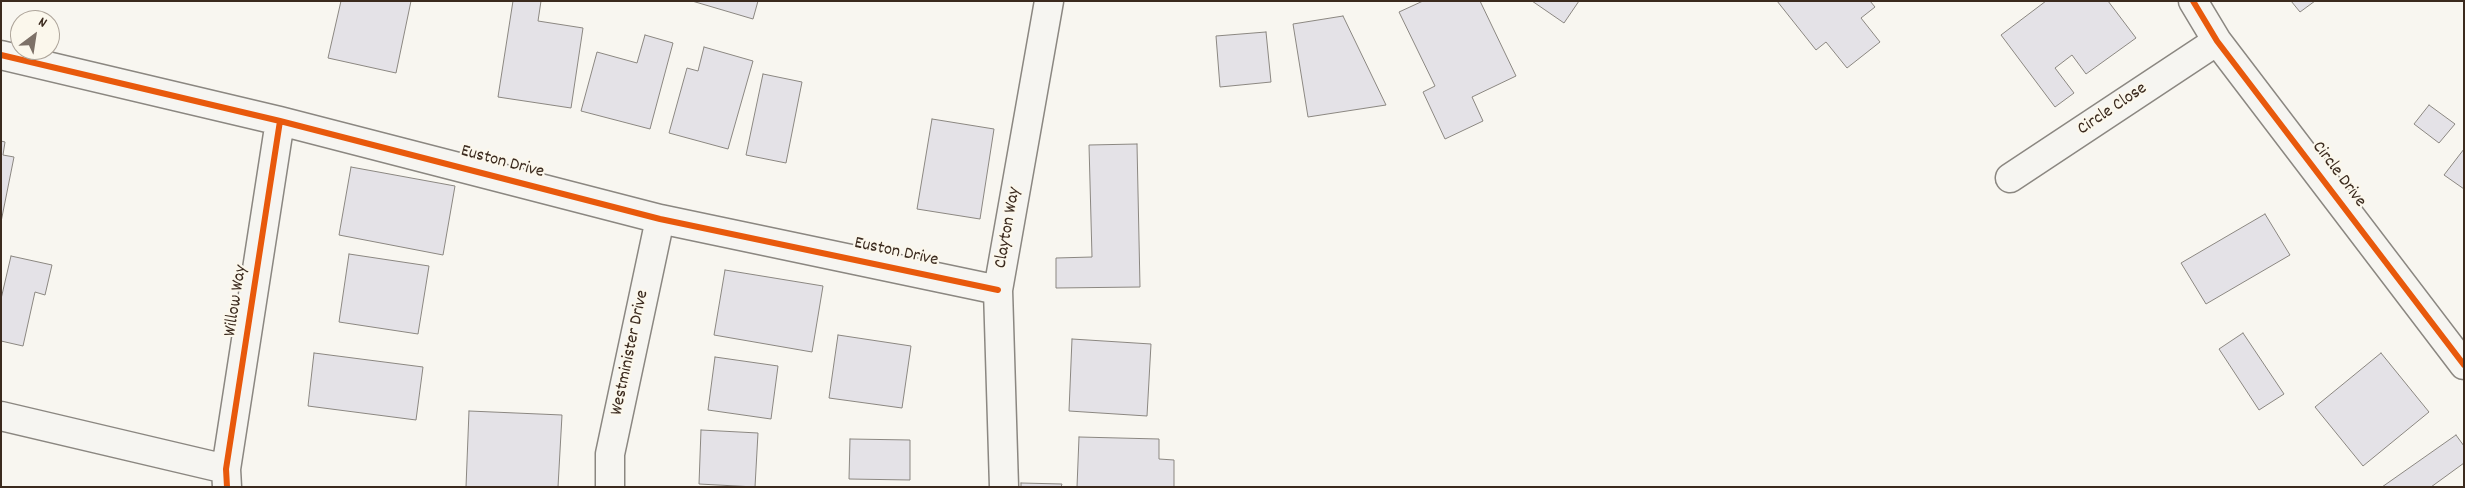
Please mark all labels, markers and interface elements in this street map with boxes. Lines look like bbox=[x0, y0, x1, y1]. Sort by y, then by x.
north arrow bbox=[10, 10, 60, 60]
text: N bbox=[34, 13, 50, 33]
street label: Circle Close bbox=[2074, 79, 2152, 141]
street label: Circle Drive bbox=[2306, 138, 2370, 212]
street label: Euston Drive bbox=[458, 142, 546, 184]
street label: Clayton Way bbox=[991, 186, 1027, 270]
street label: Euston Drive bbox=[852, 234, 940, 272]
street label: Willow Way bbox=[221, 264, 253, 338]
street label: Westminister Drive bbox=[607, 288, 655, 418]

